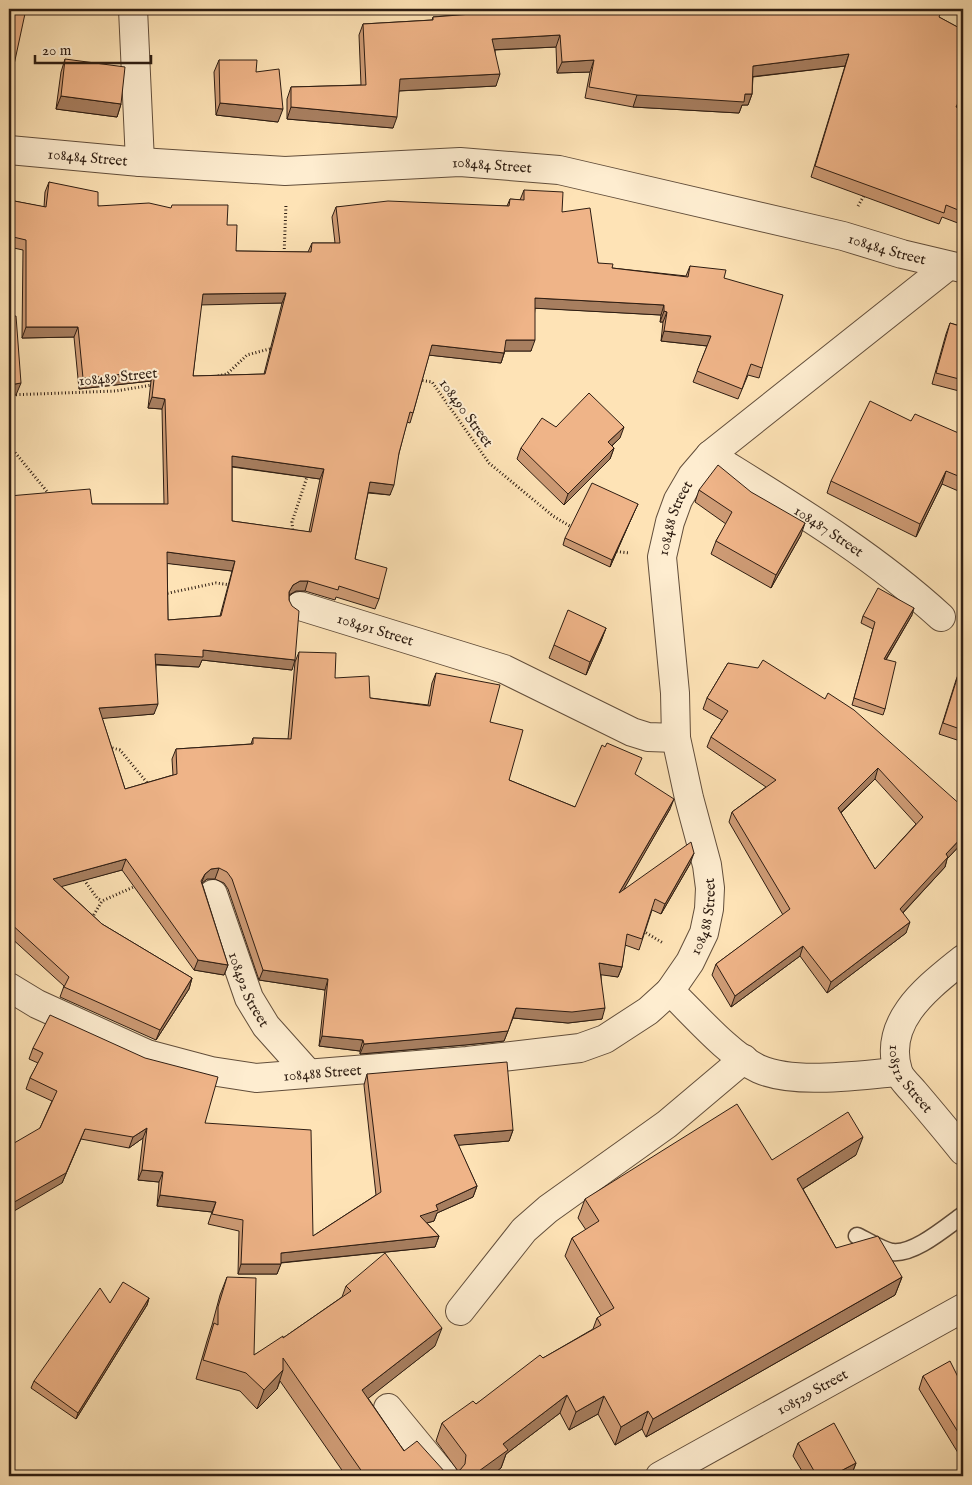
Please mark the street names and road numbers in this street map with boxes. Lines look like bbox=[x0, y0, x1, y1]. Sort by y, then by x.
street label: 108484 Street bbox=[47, 144, 128, 170]
street label: 108484 Street bbox=[451, 152, 532, 177]
street label: 108484 Street bbox=[846, 229, 928, 269]
street label: 108489 Street bbox=[78, 363, 158, 391]
street label: 108490 Street bbox=[435, 375, 497, 451]
street label: 108488 Street bbox=[653, 477, 697, 557]
street label: 108487 Street bbox=[791, 501, 867, 561]
street label: 108491 Street bbox=[335, 609, 416, 650]
street label: 108488 Street bbox=[685, 877, 720, 958]
street label: 108492 Street bbox=[224, 949, 274, 1030]
street label: 108512 Street bbox=[885, 1044, 937, 1117]
street label: 108488 Street bbox=[283, 1060, 362, 1085]
street label: 108529 Street bbox=[773, 1364, 851, 1419]

